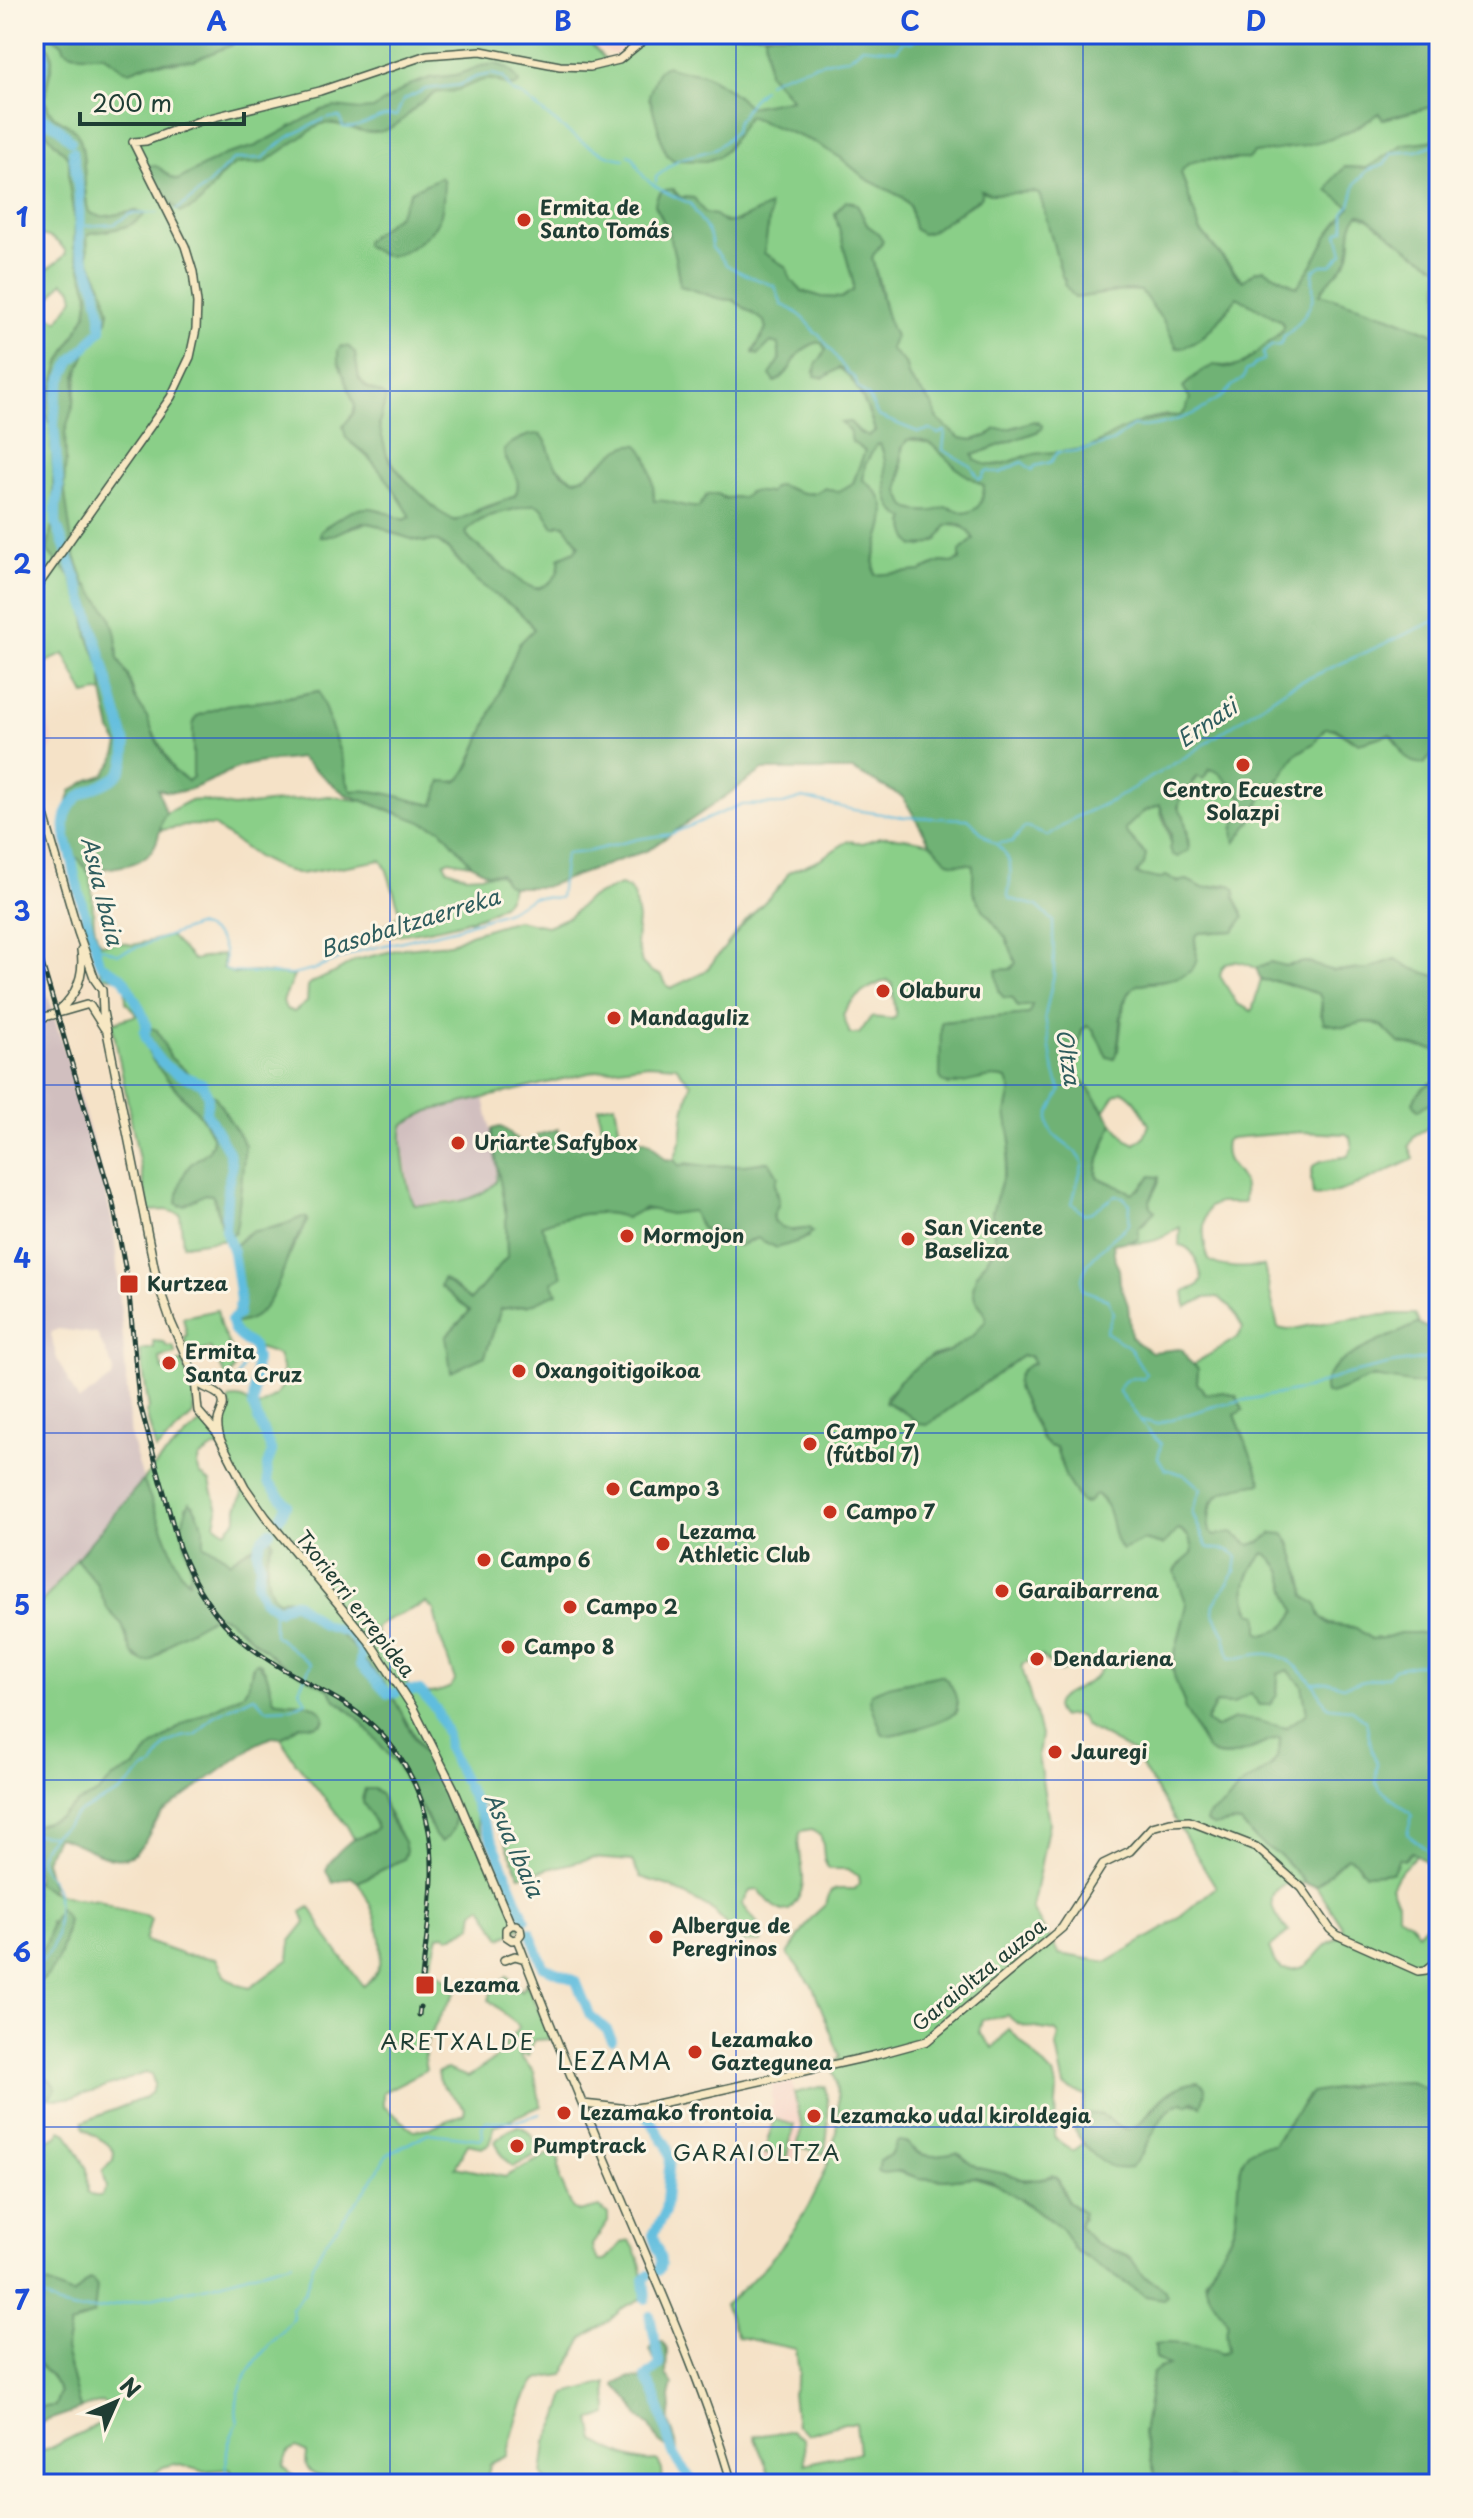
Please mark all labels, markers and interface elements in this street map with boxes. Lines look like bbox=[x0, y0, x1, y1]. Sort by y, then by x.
text: A bbox=[207, 1, 227, 40]
text: B bbox=[554, 1, 572, 40]
text: C bbox=[900, 1, 920, 40]
text: D bbox=[1246, 1, 1266, 40]
scale bar bbox=[80, 76, 244, 126]
text: 200 m bbox=[92, 84, 172, 120]
place label: Ermita de Santo Tomás bbox=[540, 192, 670, 245]
text: 1 bbox=[16, 197, 28, 236]
marker: Ermita de Santo Tomás bbox=[515, 211, 533, 229]
text: 2 bbox=[13, 544, 31, 583]
water label: Ernati bbox=[1169, 688, 1246, 754]
marker: Centro Ecuestre Solazpi bbox=[1234, 756, 1252, 774]
place label: Centro Ecuestre Solazpi bbox=[1163, 774, 1324, 827]
water label: Asua Ibaia bbox=[74, 833, 133, 950]
water label: Basobaltzaerreka bbox=[316, 878, 505, 965]
text: 3 bbox=[13, 891, 31, 930]
place label: Olaburu bbox=[899, 975, 981, 1005]
marker: Olaburu bbox=[874, 982, 892, 1000]
place label: Mandaguliz bbox=[630, 1002, 749, 1032]
marker: Mandaguliz bbox=[605, 1009, 623, 1027]
water label: Oltza bbox=[1049, 1026, 1090, 1089]
place label: Uriarte Safybox bbox=[474, 1127, 638, 1157]
marker: Uriarte Safybox bbox=[449, 1134, 467, 1152]
place label: San Vicente Baseliza bbox=[924, 1212, 1043, 1265]
place label: Mormojon bbox=[643, 1220, 744, 1250]
marker: Mormojon bbox=[618, 1227, 636, 1245]
marker: San Vicente Baseliza bbox=[899, 1230, 917, 1248]
text: 4 bbox=[13, 1238, 31, 1277]
place label: Kurtzea bbox=[147, 1268, 229, 1298]
marker: Kurtzea bbox=[118, 1273, 140, 1295]
place label: Ermita Santa Cruz bbox=[185, 1336, 302, 1389]
marker: Ermita Santa Cruz bbox=[160, 1354, 178, 1372]
place label: Oxangoitigoikoa bbox=[535, 1355, 701, 1385]
marker: Oxangoitigoikoa bbox=[510, 1362, 528, 1380]
place label: Campo 7 (fútbol 7) bbox=[826, 1416, 920, 1469]
marker: Campo 7 (fútbol 7) bbox=[801, 1435, 819, 1453]
place label: Campo 3 bbox=[629, 1473, 720, 1503]
marker: Campo 3 bbox=[604, 1480, 622, 1498]
place label: Campo 7 bbox=[846, 1496, 935, 1526]
marker: Campo 7 bbox=[821, 1503, 839, 1521]
place label: Lezama Athletic Club bbox=[678, 1516, 810, 1569]
street label: Txorierri errepidea bbox=[289, 1523, 423, 1684]
marker: Lezama Athletic Club bbox=[654, 1535, 672, 1553]
place label: Campo 6 bbox=[500, 1544, 591, 1574]
marker: Campo 6 bbox=[475, 1551, 493, 1569]
place label: Garaibarrena bbox=[1018, 1575, 1160, 1605]
marker: Garaibarrena bbox=[993, 1582, 1011, 1600]
text: 5 bbox=[14, 1585, 30, 1624]
place label: Campo 2 bbox=[586, 1591, 678, 1621]
marker: Campo 2 bbox=[561, 1598, 579, 1616]
place label: Campo 8 bbox=[524, 1631, 614, 1661]
marker: Campo 8 bbox=[499, 1638, 517, 1656]
place label: Dendariena bbox=[1053, 1643, 1174, 1673]
marker: Dendariena bbox=[1028, 1650, 1046, 1668]
place label: Jauregi bbox=[1071, 1736, 1147, 1766]
marker: Jauregi bbox=[1046, 1743, 1064, 1761]
water label: Asua Ibaia bbox=[478, 1787, 554, 1903]
place label: Albergue de Peregrinos bbox=[672, 1910, 791, 1963]
street label: Garaioltza auzoa bbox=[905, 1910, 1052, 2038]
marker: Albergue de Peregrinos bbox=[647, 1928, 665, 1946]
text: 6 bbox=[13, 1932, 31, 1971]
place label: Lezama bbox=[443, 1969, 520, 1999]
marker: Lezama bbox=[414, 1974, 436, 1996]
district label: ARETXALDE bbox=[381, 2024, 535, 2057]
place label: Lezamako Gaztegunea bbox=[711, 2024, 833, 2077]
district label: LEZAMA bbox=[557, 2042, 673, 2078]
marker: Lezamako Gaztegunea bbox=[686, 2043, 704, 2061]
place label: Lezamako frontoia bbox=[580, 2097, 774, 2127]
place label: Lezamako udal kiroldegia bbox=[830, 2100, 1091, 2130]
marker: Lezamako frontoia bbox=[555, 2104, 573, 2122]
marker: Lezamako udal kiroldegia bbox=[805, 2107, 823, 2125]
place label: Pumptrack bbox=[533, 2130, 647, 2160]
district label: GARAIOLTZA bbox=[673, 2135, 841, 2168]
marker: Pumptrack bbox=[508, 2137, 526, 2155]
text: 7 bbox=[15, 2280, 30, 2319]
north arrow bbox=[76, 2362, 156, 2442]
text: N bbox=[113, 2369, 149, 2405]

